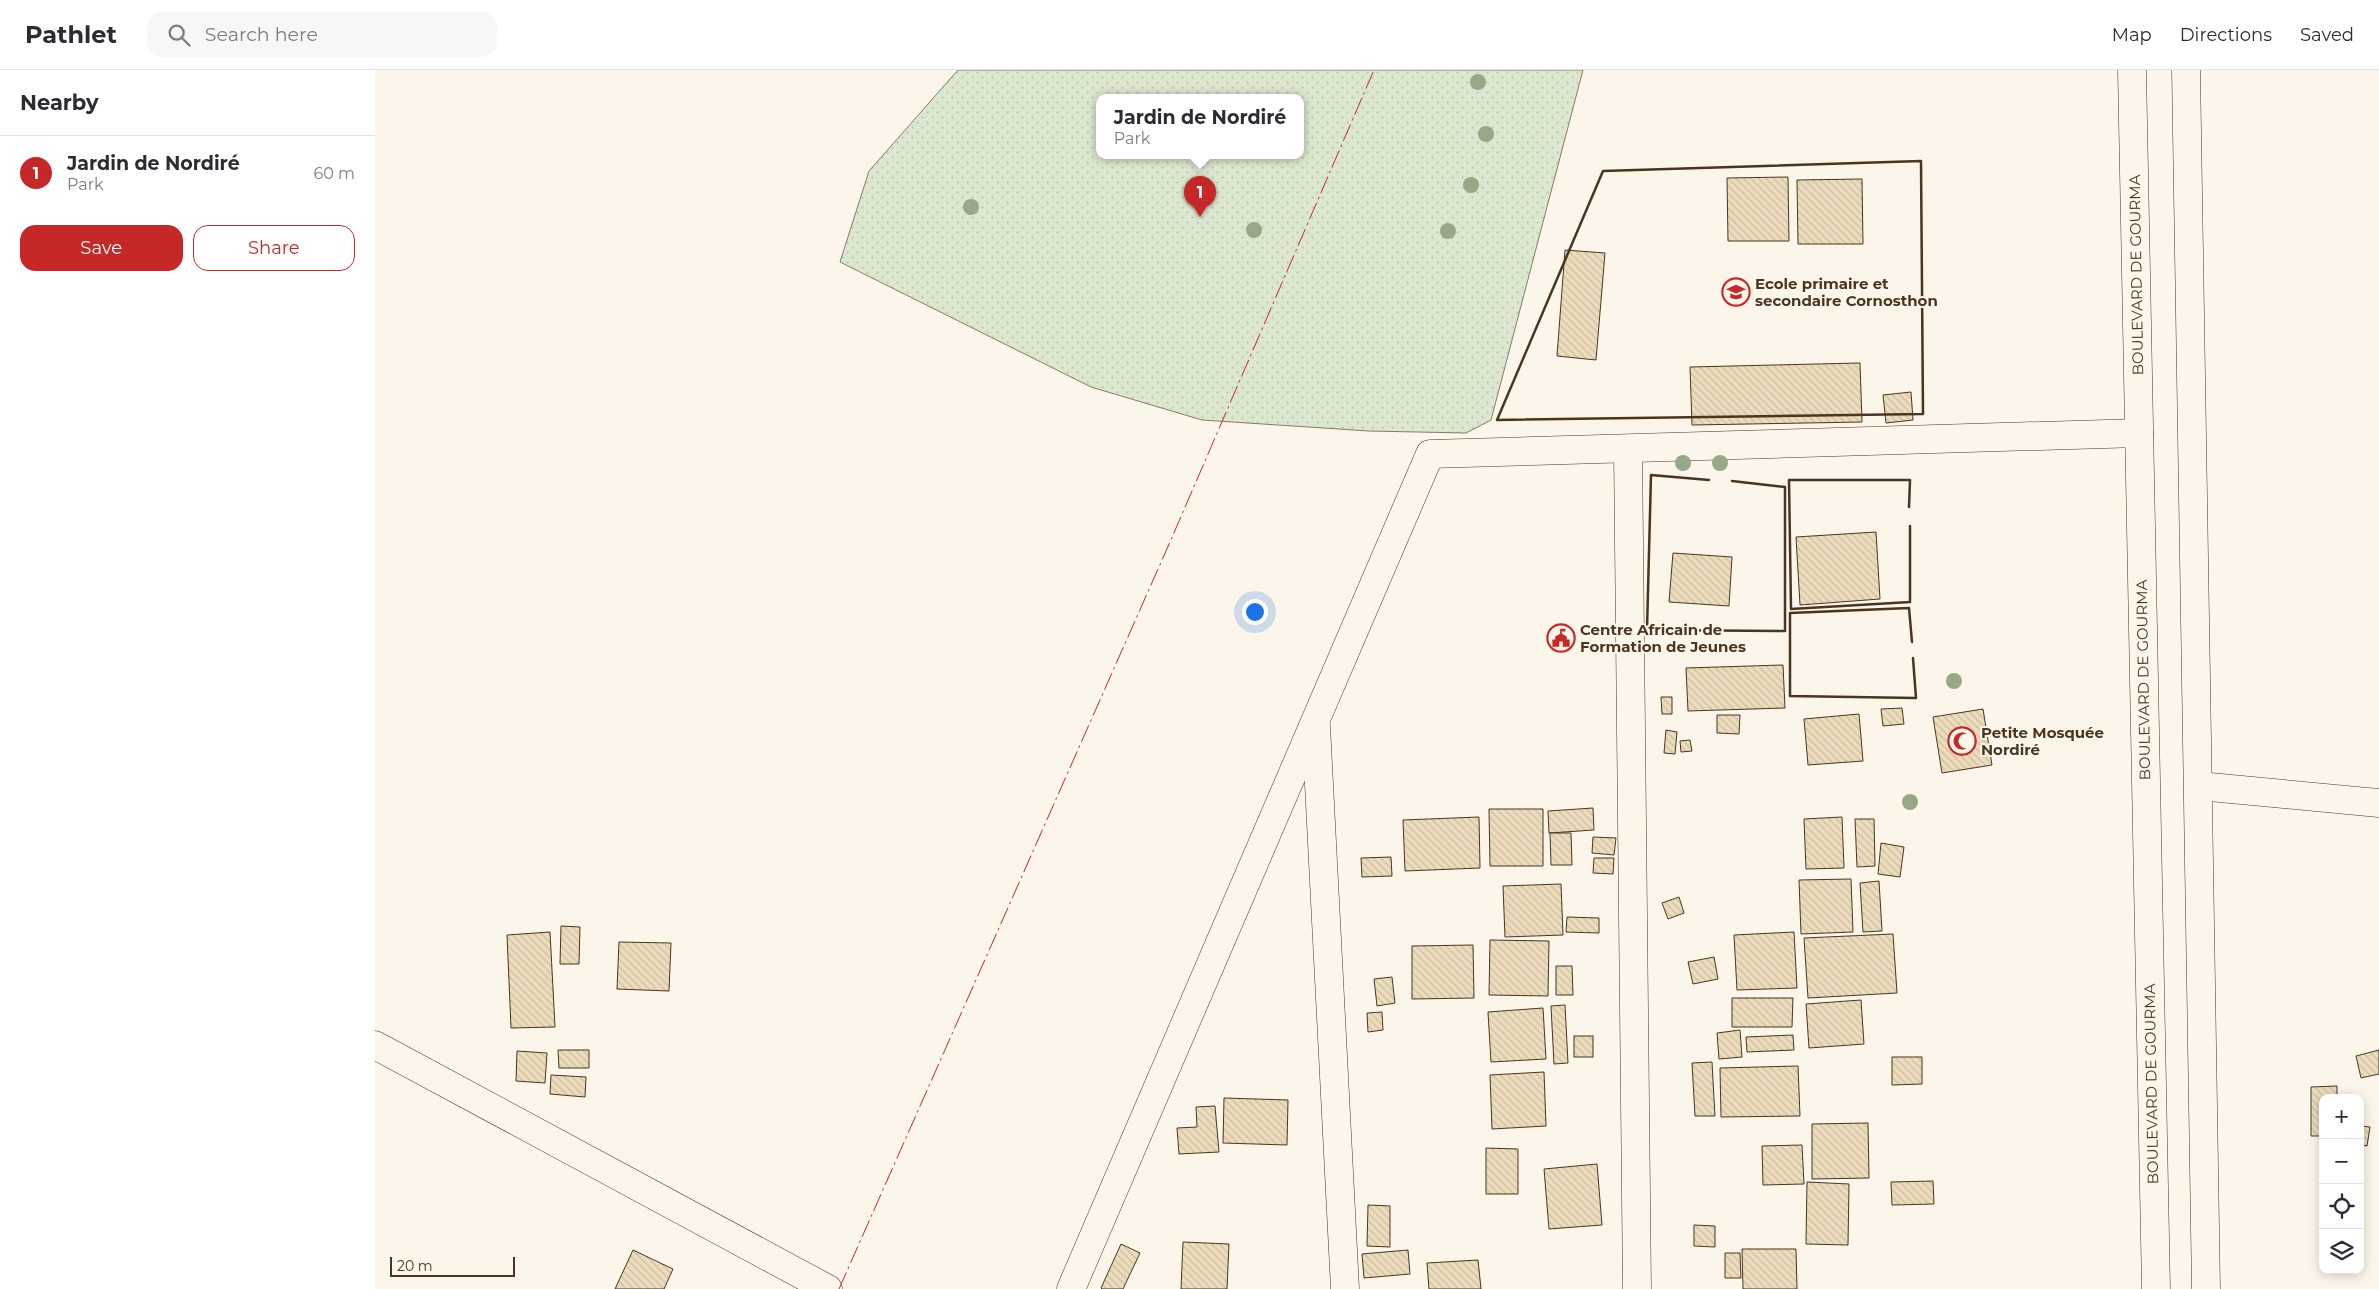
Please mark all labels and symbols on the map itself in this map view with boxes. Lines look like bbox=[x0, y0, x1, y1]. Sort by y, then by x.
street label: BOULEVARD DE GOURMA bbox=[2125, 174, 2147, 375]
pin: 1 bbox=[1184, 176, 1216, 217]
place label: Ecole primaire et secondaire Cornosthon bbox=[1755, 274, 1938, 310]
school or university icon: Ecole primaire et secondaire Cornosthon bbox=[1721, 277, 1751, 307]
street label: BOULEVARD DE GOURMA bbox=[2132, 579, 2154, 780]
your location bbox=[1242, 599, 1268, 625]
place label: Centre Africain de Formation de Jeunes bbox=[1580, 620, 1746, 656]
public building icon: Centre Africain de Formation de Jeunes bbox=[1546, 623, 1576, 653]
place label: Petite Mosquée Nordiré bbox=[1981, 723, 2104, 759]
mosque icon: Petite Mosquée Nordiré bbox=[1947, 726, 1977, 756]
street label: BOULEVARD DE GOURMA bbox=[2140, 983, 2162, 1184]
scale bar bbox=[390, 1254, 515, 1277]

